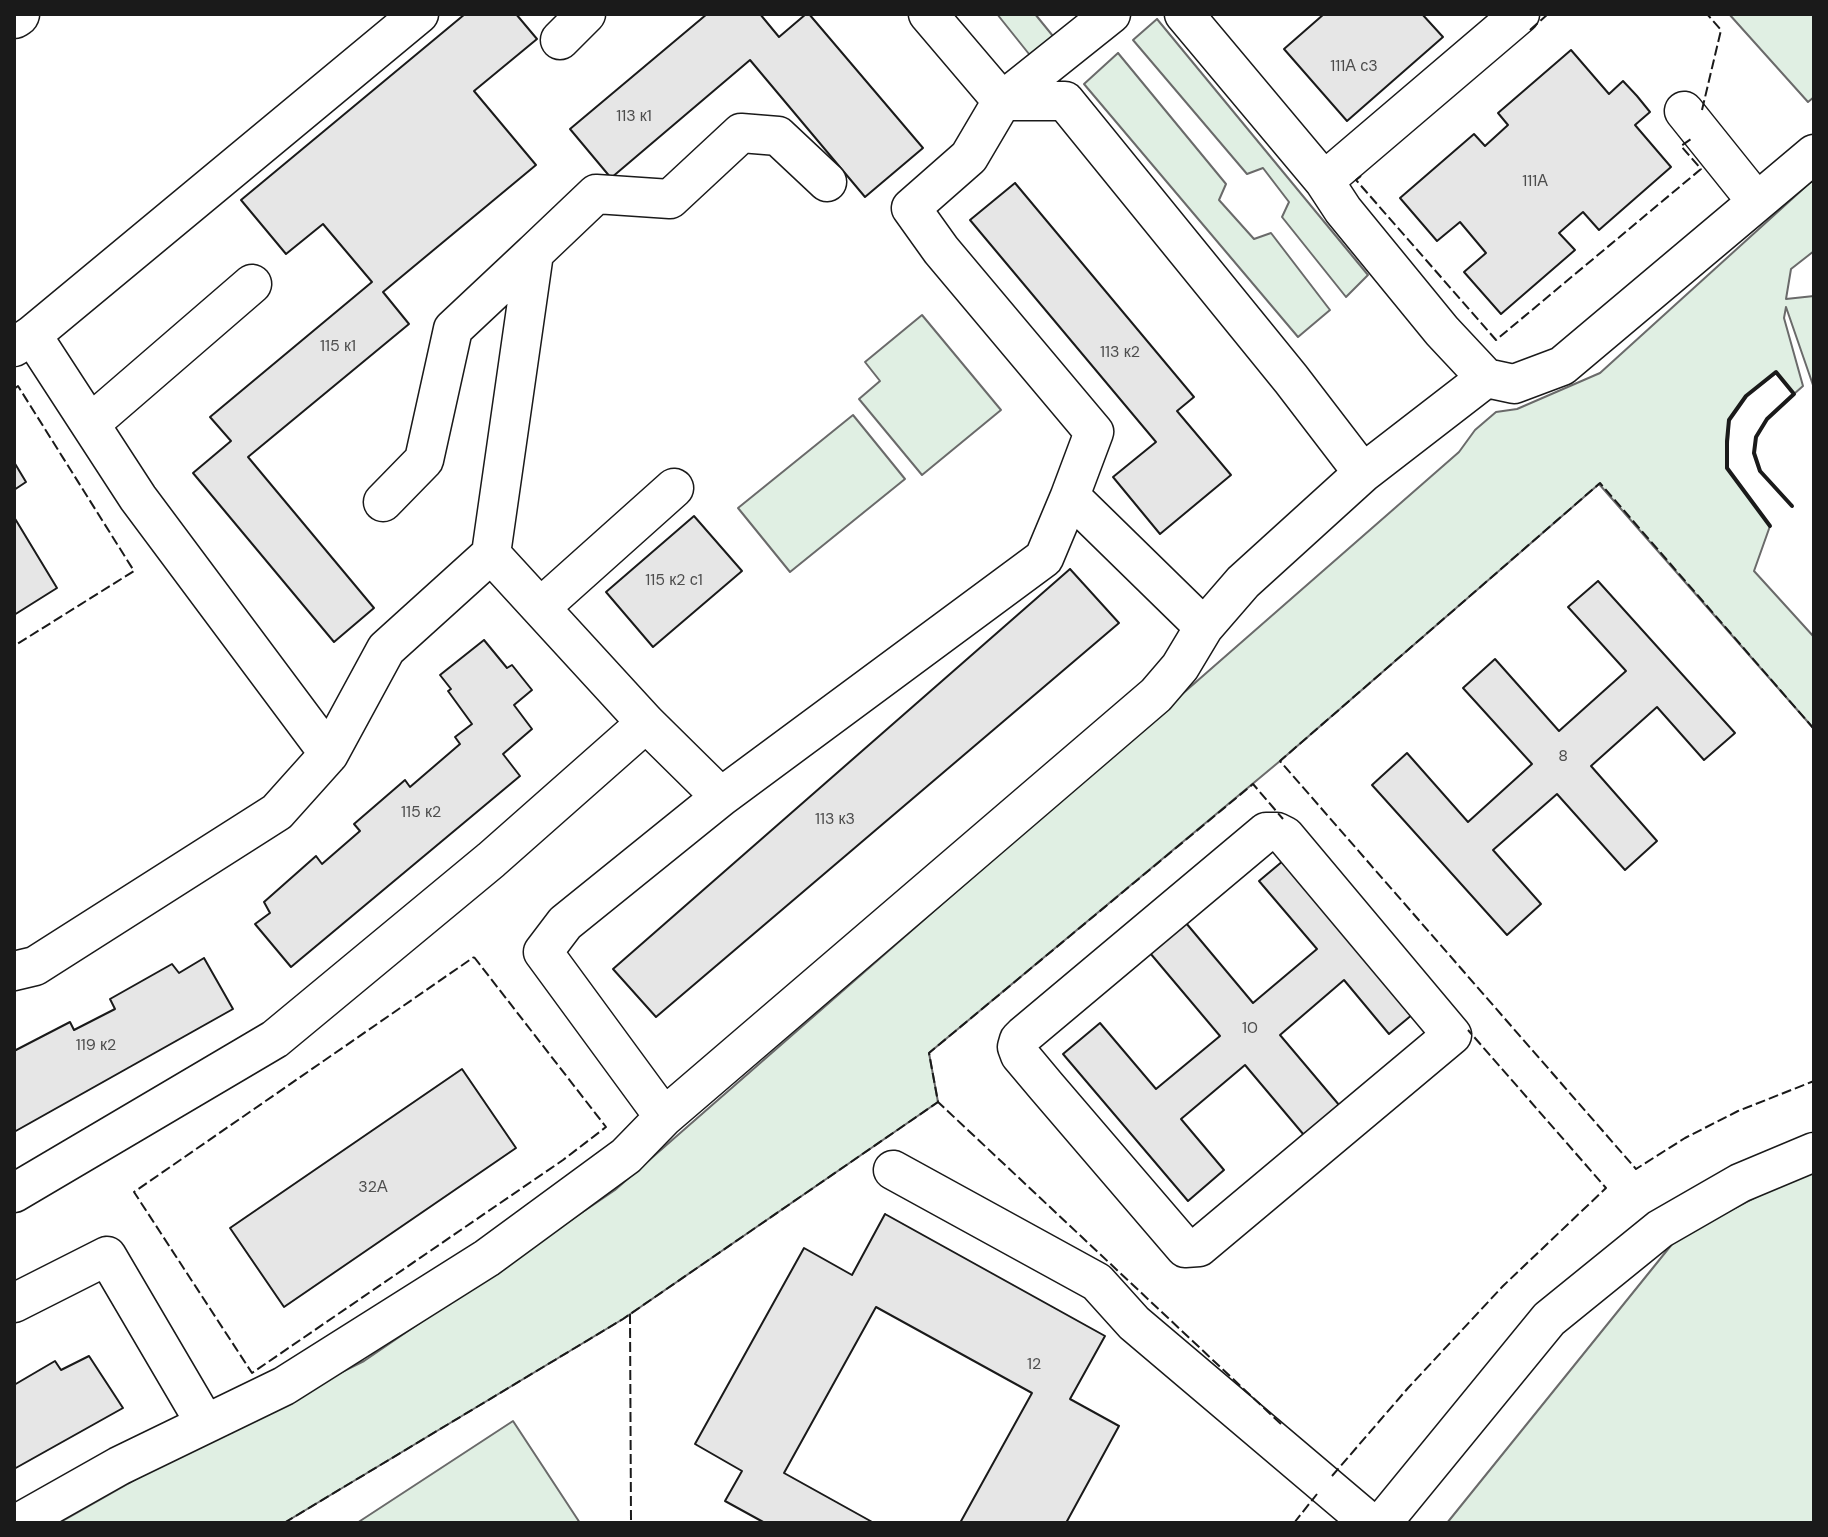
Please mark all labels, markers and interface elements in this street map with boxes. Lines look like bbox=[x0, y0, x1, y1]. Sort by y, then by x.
house number: 111А с3 bbox=[1330, 57, 1378, 77]
house number: 113 к1 bbox=[616, 107, 652, 127]
house number: 111А bbox=[1522, 172, 1548, 192]
house number: 115 к1 bbox=[320, 337, 356, 357]
house number: 113 к2 bbox=[1100, 343, 1140, 363]
house number: 115 к2 с1 bbox=[645, 571, 703, 591]
house number: 8 bbox=[1558, 747, 1568, 767]
house number: 115 к2 bbox=[401, 803, 441, 823]
house number: 113 к3 bbox=[815, 810, 855, 830]
house number: 10 bbox=[1242, 1019, 1258, 1039]
house number: 119 к2 bbox=[76, 1036, 116, 1056]
house number: 32А bbox=[358, 1178, 388, 1198]
house number: 12 bbox=[1027, 1355, 1041, 1375]

